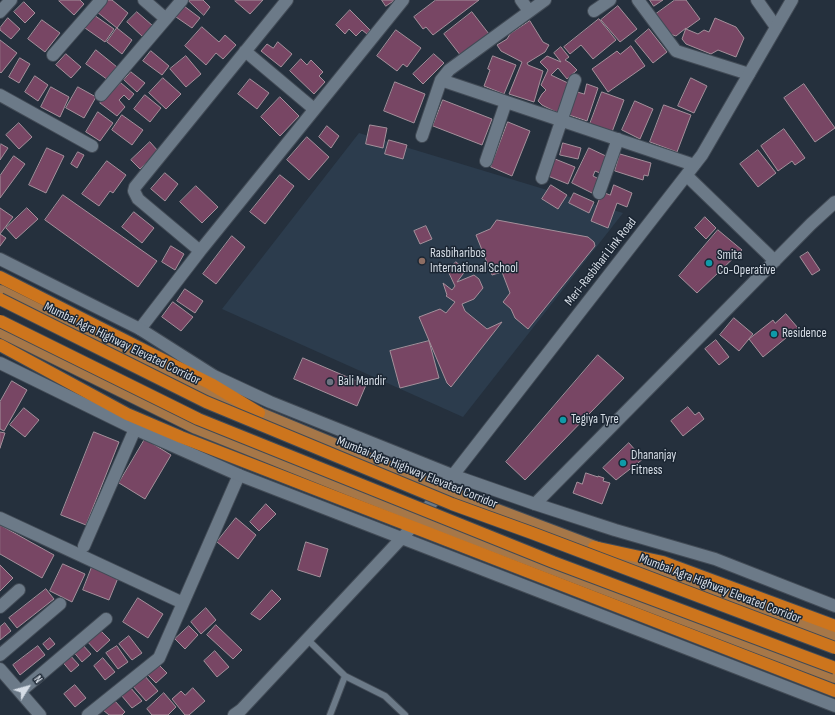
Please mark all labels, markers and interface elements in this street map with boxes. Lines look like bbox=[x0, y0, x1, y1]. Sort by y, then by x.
street label: Meri-Rasbihari Link Road bbox=[562, 215, 640, 309]
place label: Rasbiharibos International School bbox=[430, 246, 518, 277]
place label: Smita Co-Operative bbox=[717, 248, 775, 279]
marker: Rasbiharibos International School bbox=[417, 256, 427, 266]
marker: Smita Co-Operative bbox=[704, 258, 714, 268]
street label: Mumbai Agra Highway Elevated Corridor bbox=[41, 299, 203, 389]
place label: Residence bbox=[782, 326, 827, 342]
marker: Residence bbox=[769, 329, 779, 339]
place label: Bali Mandir bbox=[338, 374, 386, 390]
marker: Bali Mandir bbox=[325, 377, 335, 387]
place label: Tegiya Tyre bbox=[571, 412, 619, 428]
marker: Tegiya Tyre bbox=[558, 415, 568, 425]
street label: Mumbai Agra Highway Elevated Corridor bbox=[334, 434, 500, 512]
place label: Dhananjay Fitness bbox=[631, 448, 676, 479]
marker: Dhananjay Fitness bbox=[618, 458, 628, 468]
street label: Mumbai Agra Highway Elevated Corridor bbox=[637, 551, 803, 627]
north arrow bbox=[8, 667, 48, 707]
text: N bbox=[31, 673, 45, 686]

